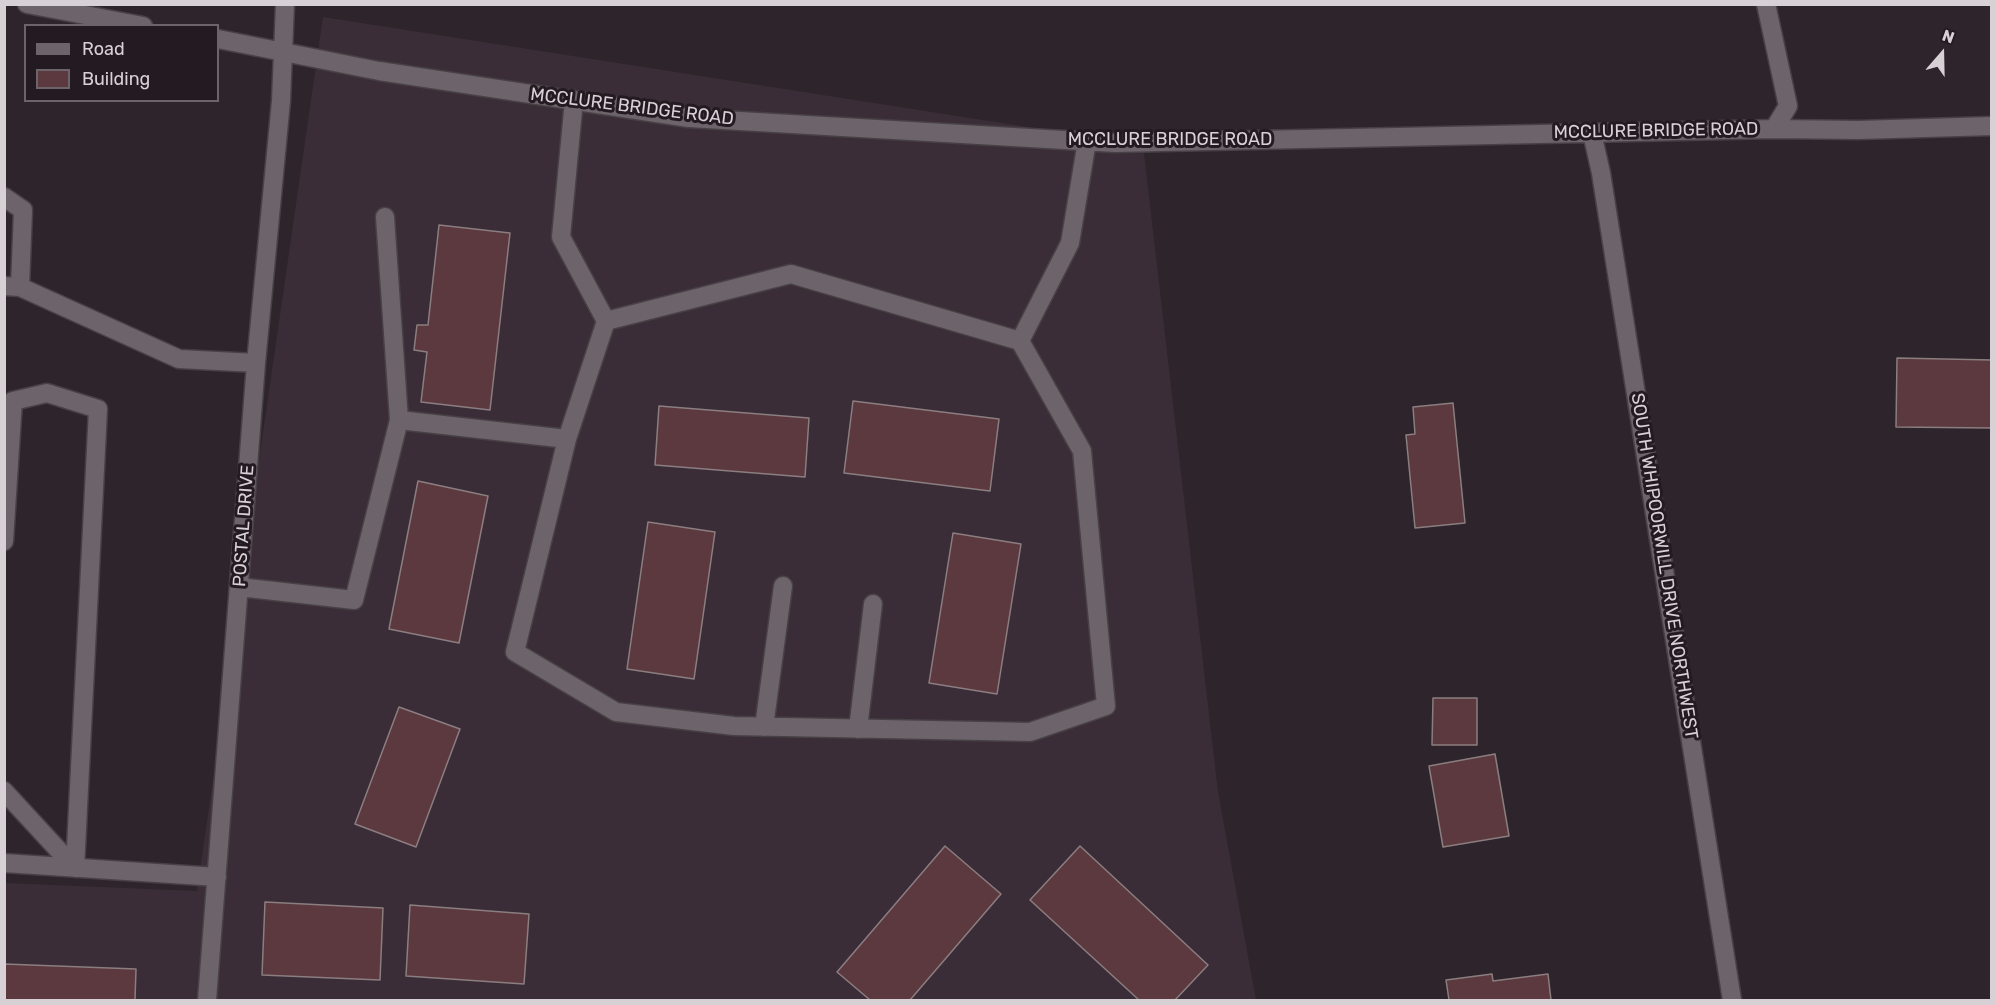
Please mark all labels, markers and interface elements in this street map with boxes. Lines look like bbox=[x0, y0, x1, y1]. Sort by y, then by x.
legend bbox=[24, 24, 219, 102]
north arrow bbox=[1912, 24, 1972, 84]
text: N bbox=[1940, 26, 1957, 48]
text: Road bbox=[82, 38, 125, 60]
text: Building bbox=[82, 68, 150, 90]
street label: MCCLURE BRIDGE ROAD bbox=[529, 84, 735, 130]
street label: MCCLURE BRIDGE ROAD bbox=[1553, 118, 1759, 144]
street label: MCCLURE BRIDGE ROAD bbox=[1068, 129, 1272, 151]
street label: SOUTH WHIPOORWILL DRIVE NORTHWEST bbox=[1626, 391, 1702, 741]
street label: POSTAL DRIVE bbox=[229, 464, 259, 588]

